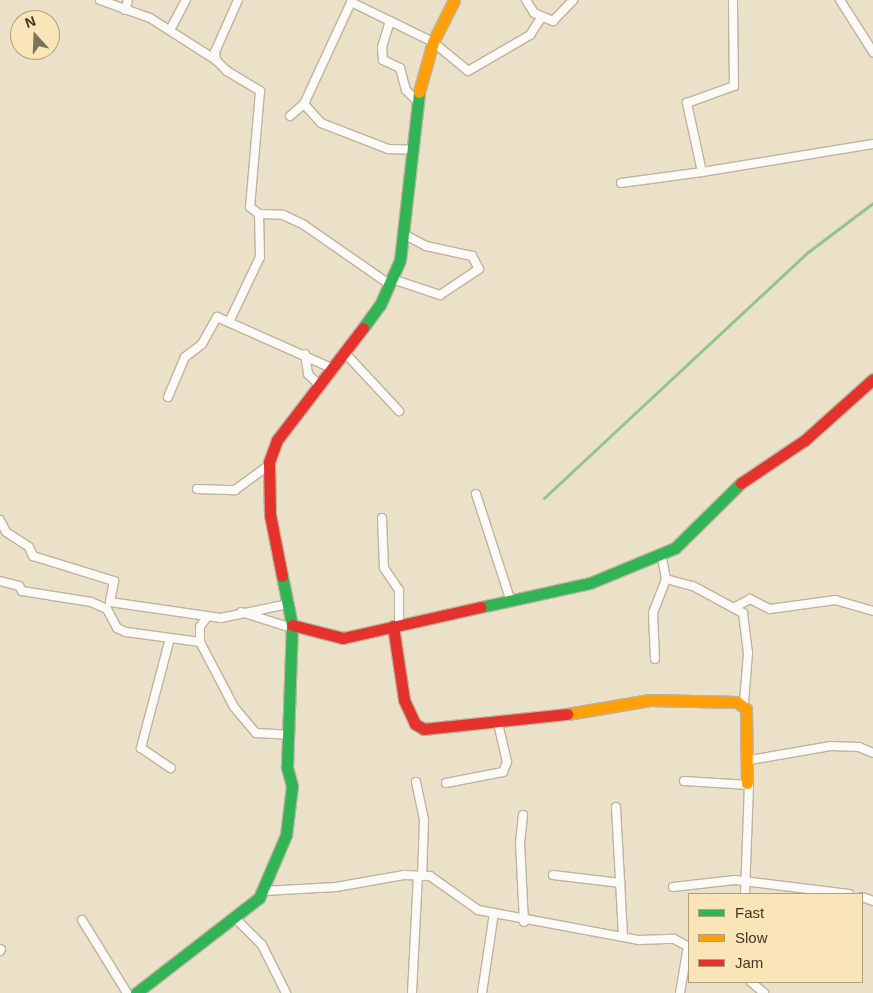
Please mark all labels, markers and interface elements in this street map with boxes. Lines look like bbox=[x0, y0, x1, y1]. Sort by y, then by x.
north arrow bbox=[10, 10, 60, 60]
text: N bbox=[23, 13, 38, 31]
legend bbox=[688, 893, 863, 983]
text: Fast bbox=[735, 904, 764, 921]
text: Slow bbox=[735, 929, 768, 946]
text: Jam bbox=[735, 954, 763, 971]

